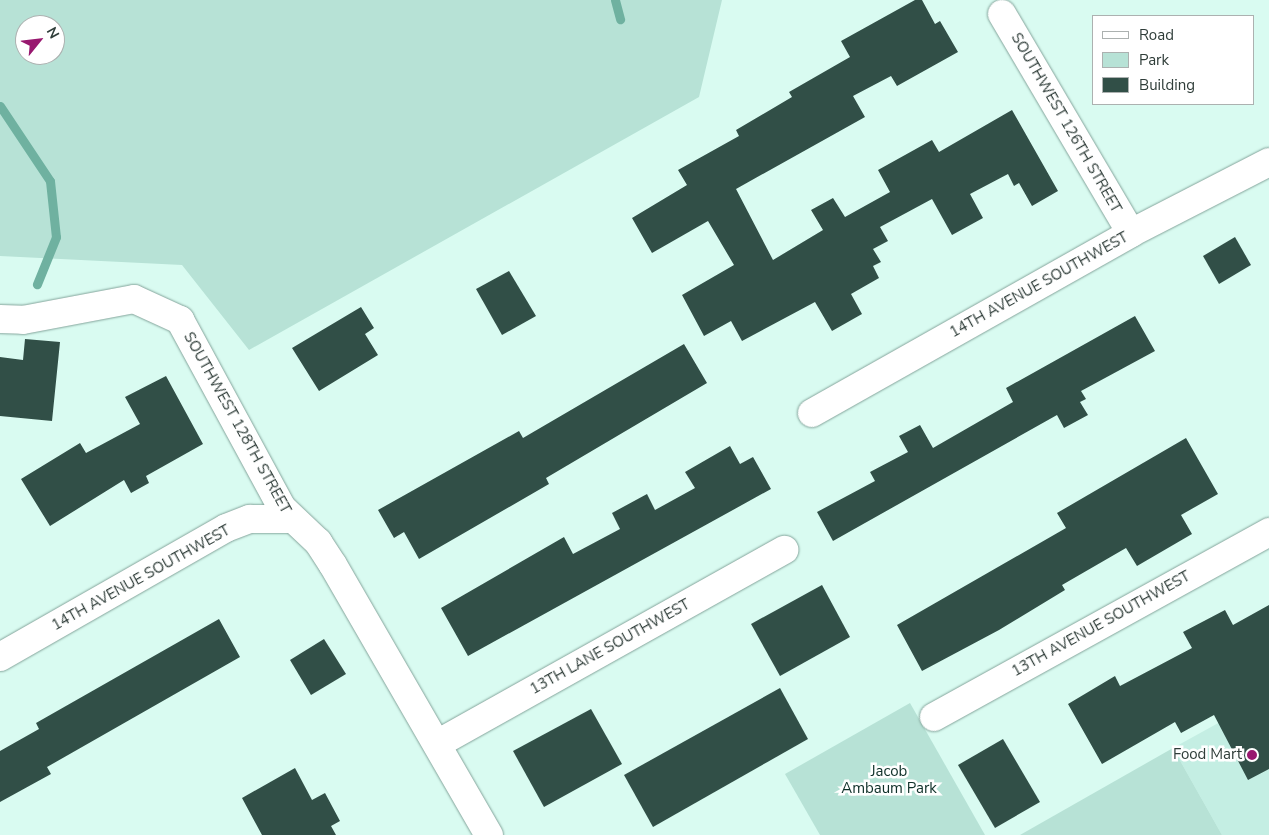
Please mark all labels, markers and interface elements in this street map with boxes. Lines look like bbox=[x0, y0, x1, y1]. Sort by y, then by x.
north arrow bbox=[15, 15, 65, 65]
legend bbox=[1092, 15, 1254, 105]
text: N bbox=[42, 24, 64, 42]
text: Road bbox=[1139, 25, 1174, 45]
street label: SOUTHWEST 126TH STREET bbox=[1007, 30, 1125, 216]
text: Park bbox=[1139, 50, 1169, 70]
text: Building bbox=[1139, 75, 1195, 95]
street label: 14TH AVENUE SOUTHWEST bbox=[947, 228, 1131, 342]
street label: SOUTHWEST 128TH STREET bbox=[179, 329, 295, 517]
street label: 14TH AVENUE SOUTHWEST bbox=[49, 521, 233, 635]
street label: 13TH AVENUE SOUTHWEST bbox=[1009, 567, 1193, 681]
street label: 13TH LANE SOUTHWEST bbox=[527, 595, 693, 699]
place label: Food Mart bbox=[1173, 746, 1242, 764]
marker: Food Mart bbox=[1246, 749, 1258, 761]
park label: Jacob Ambaum Park bbox=[841, 762, 937, 797]

